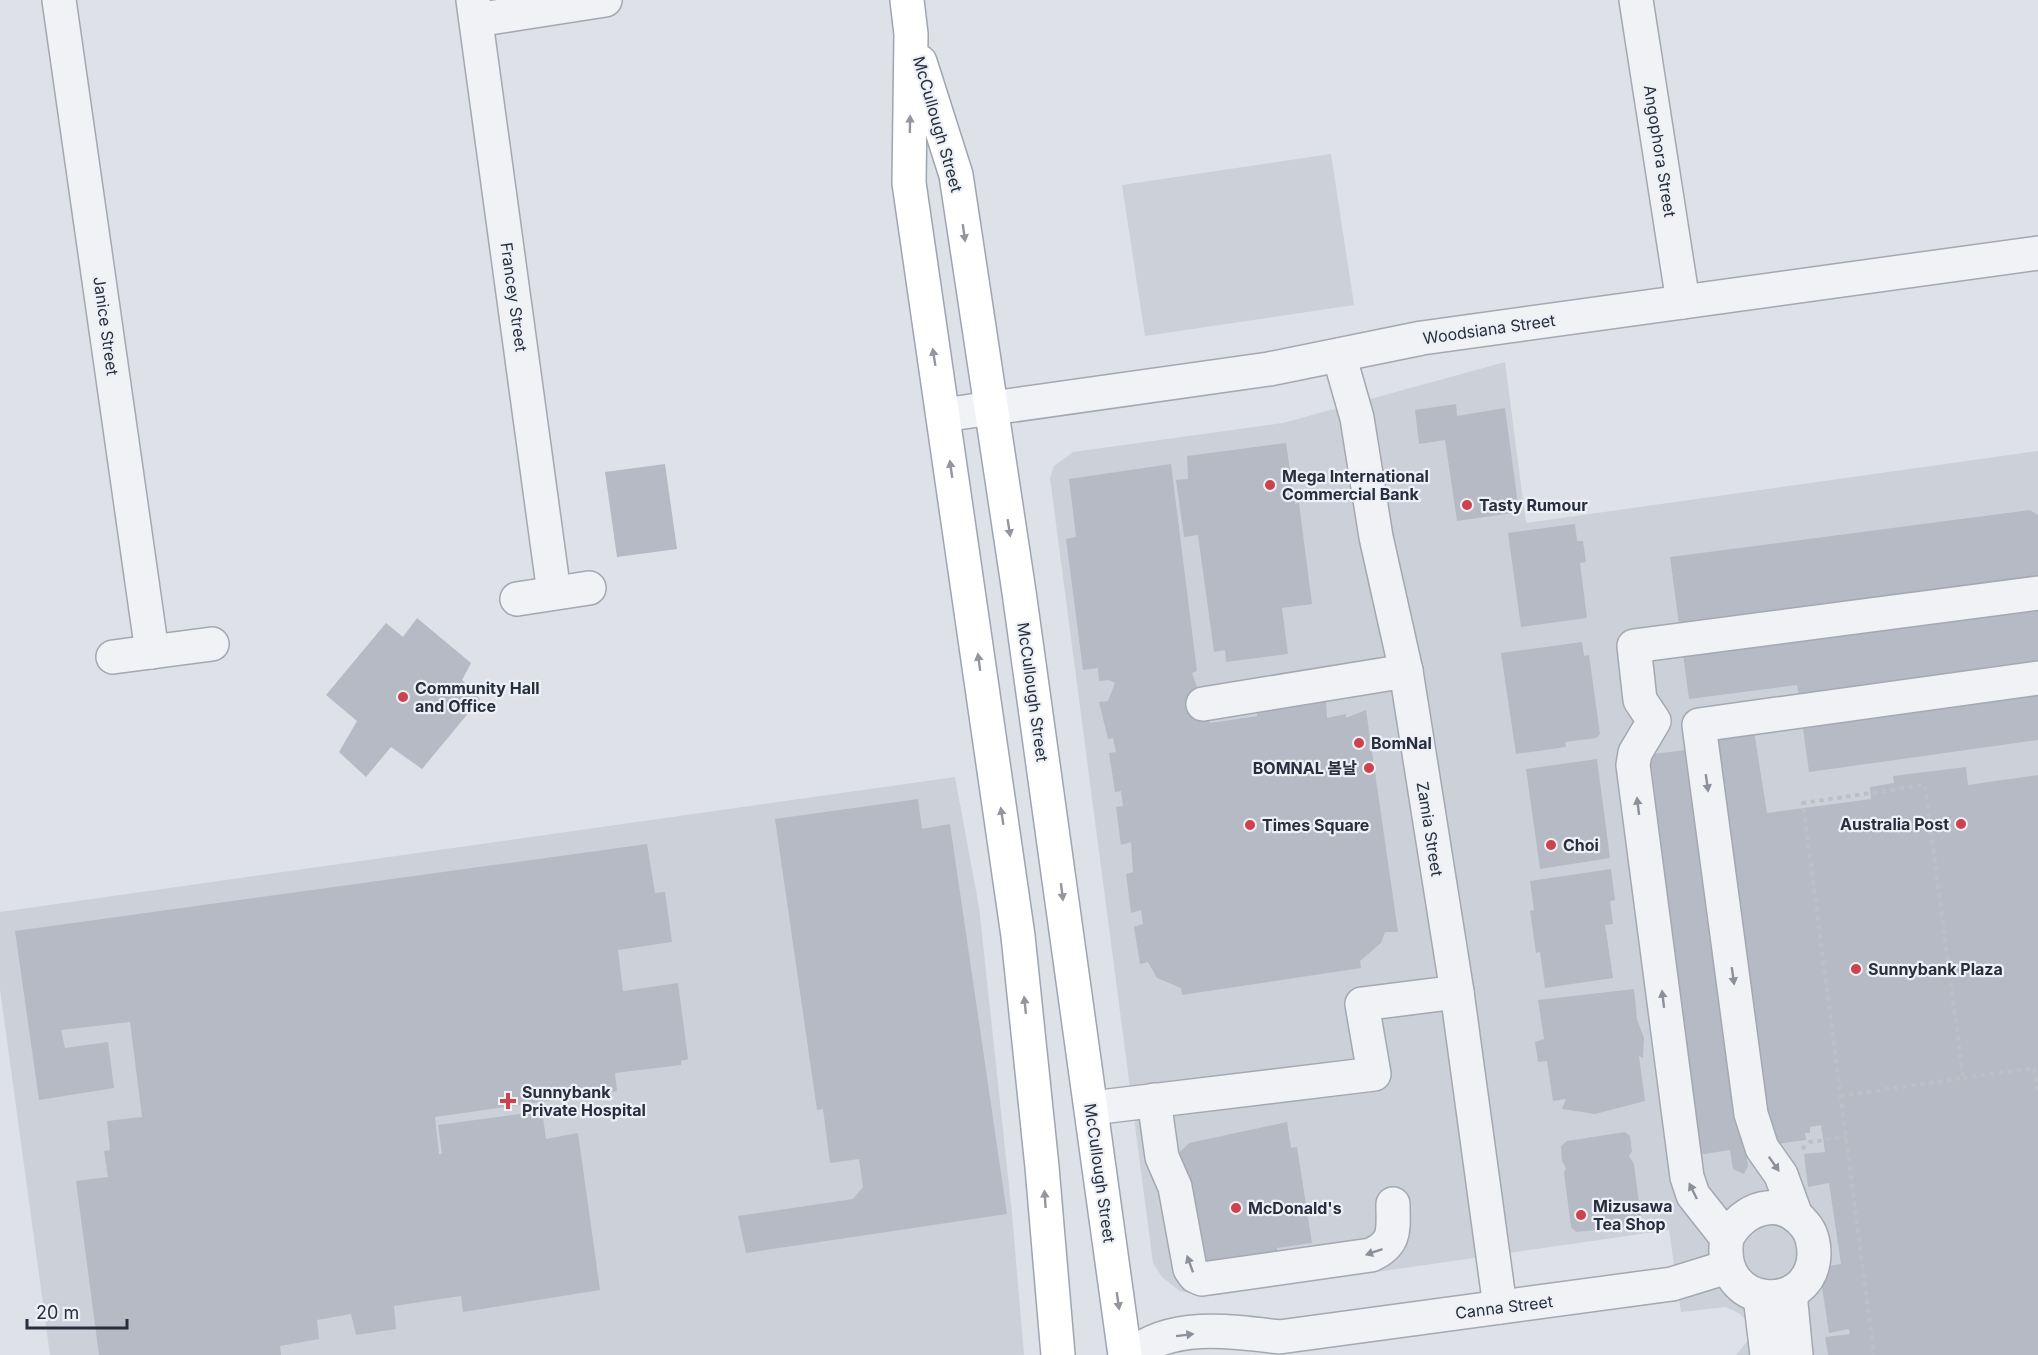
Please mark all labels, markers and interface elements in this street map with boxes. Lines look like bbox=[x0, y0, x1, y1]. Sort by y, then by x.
street label: McCullough Street bbox=[909, 54, 967, 194]
street label: Angophora Street bbox=[1640, 84, 1680, 218]
one-way arrow bbox=[905, 115, 914, 134]
one-way arrow bbox=[959, 224, 968, 243]
street label: Francey Street bbox=[496, 241, 532, 353]
street label: Janice Street bbox=[89, 275, 123, 377]
street label: Woodsiana Street bbox=[1422, 310, 1556, 348]
one-way arrow bbox=[929, 348, 938, 367]
one-way arrow bbox=[946, 459, 955, 478]
place label: Mega International Commercial Bank bbox=[1282, 466, 1429, 504]
marker: Mega International Commercial Bank bbox=[1263, 478, 1277, 492]
place label: Tasty Rumour bbox=[1479, 495, 1588, 515]
marker: Tasty Rumour bbox=[1460, 498, 1474, 512]
one-way arrow bbox=[1005, 518, 1014, 537]
street label: McCullough Street bbox=[1013, 621, 1053, 763]
one-way arrow bbox=[975, 652, 984, 671]
place label: Community Hall and Office bbox=[415, 678, 540, 716]
marker: Community Hall and Office bbox=[396, 690, 410, 704]
place label: BomNal bbox=[1371, 733, 1432, 753]
marker: BomNal bbox=[1352, 736, 1366, 750]
place label: BOMNAL 봄날 bbox=[1253, 758, 1357, 778]
marker: BOMNAL 봄날 bbox=[1362, 761, 1376, 775]
one-way arrow bbox=[1702, 773, 1712, 792]
street label: Zamia Street bbox=[1413, 780, 1447, 878]
one-way arrow bbox=[1634, 796, 1643, 815]
one-way arrow bbox=[997, 806, 1006, 825]
place label: Australia Post bbox=[1840, 814, 1949, 834]
place label: Times Square bbox=[1262, 815, 1369, 835]
marker: Australia Post bbox=[1954, 817, 1968, 831]
marker: Times Square bbox=[1243, 818, 1257, 832]
place label: Choi bbox=[1563, 835, 1599, 855]
marker: Choi bbox=[1544, 838, 1558, 852]
one-way arrow bbox=[1057, 883, 1066, 902]
place label: Sunnybank Plaza bbox=[1868, 959, 2003, 979]
marker: Sunnybank Plaza bbox=[1849, 962, 1863, 976]
one-way arrow bbox=[1728, 967, 1737, 986]
one-way arrow bbox=[1659, 989, 1668, 1008]
one-way arrow bbox=[1020, 995, 1030, 1014]
place label: Sunnybank Private Hospital bbox=[522, 1082, 646, 1120]
marker: Sunnybank Private Hospital bbox=[499, 1092, 517, 1110]
street label: McCullough Street bbox=[1080, 1102, 1120, 1244]
one-way arrow bbox=[1768, 1156, 1780, 1172]
one-way arrow bbox=[1688, 1182, 1698, 1200]
one-way arrow bbox=[1040, 1189, 1049, 1208]
place label: Mizusawa Tea Shop bbox=[1593, 1196, 1672, 1234]
place label: McDonald's bbox=[1248, 1198, 1342, 1218]
marker: McDonald's bbox=[1229, 1201, 1243, 1215]
marker: Mizusawa Tea Shop bbox=[1574, 1208, 1588, 1222]
one-way arrow bbox=[1365, 1248, 1383, 1258]
one-way arrow bbox=[1184, 1255, 1194, 1273]
street label: Canna Street bbox=[1454, 1291, 1554, 1323]
scale bar bbox=[27, 1292, 128, 1330]
one-way arrow bbox=[1113, 1292, 1122, 1311]
text: 20 m bbox=[36, 1302, 79, 1323]
one-way arrow bbox=[1176, 1330, 1195, 1339]

